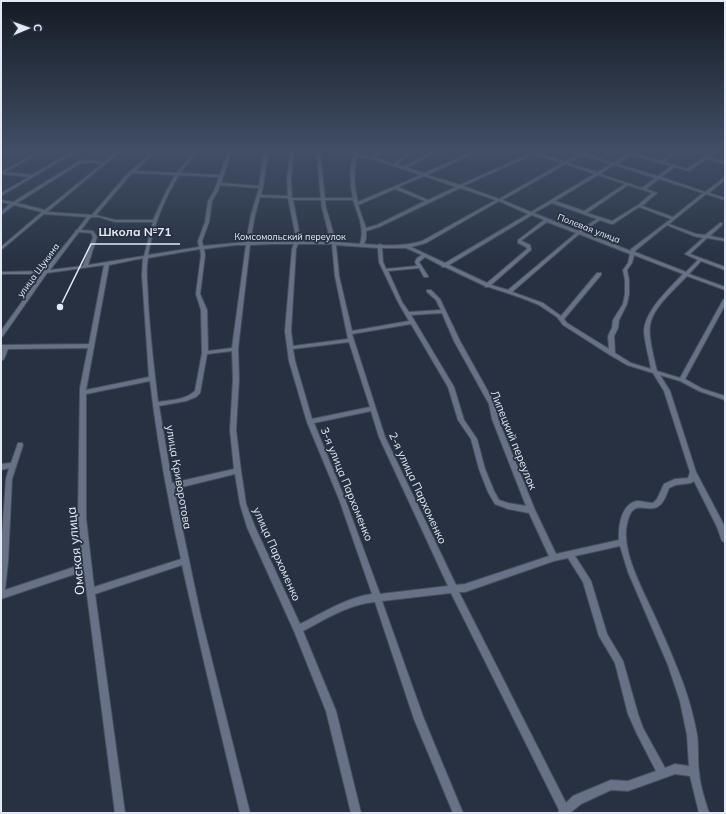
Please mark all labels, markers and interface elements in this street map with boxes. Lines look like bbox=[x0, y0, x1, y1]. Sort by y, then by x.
north arrow bbox=[8, 8, 48, 48]
text: С bbox=[31, 24, 45, 32]
street label: Полевая улица bbox=[556, 211, 622, 246]
callout: Школа №71 bbox=[91, 220, 180, 244]
text: Школа №71 bbox=[98, 224, 172, 239]
street label: Комсомольский переулок bbox=[234, 231, 346, 243]
street label: улица Щукина bbox=[15, 241, 62, 300]
street label: Липецкий переулок bbox=[488, 388, 540, 492]
street label: улица Криворотова bbox=[163, 424, 195, 530]
street label: 3-я улица Пархоменко bbox=[318, 425, 376, 543]
street label: 2-я улица Пархоменко bbox=[386, 430, 450, 546]
street label: улица Пархоменко bbox=[250, 505, 304, 603]
street label: Омская улица bbox=[62, 506, 88, 596]

